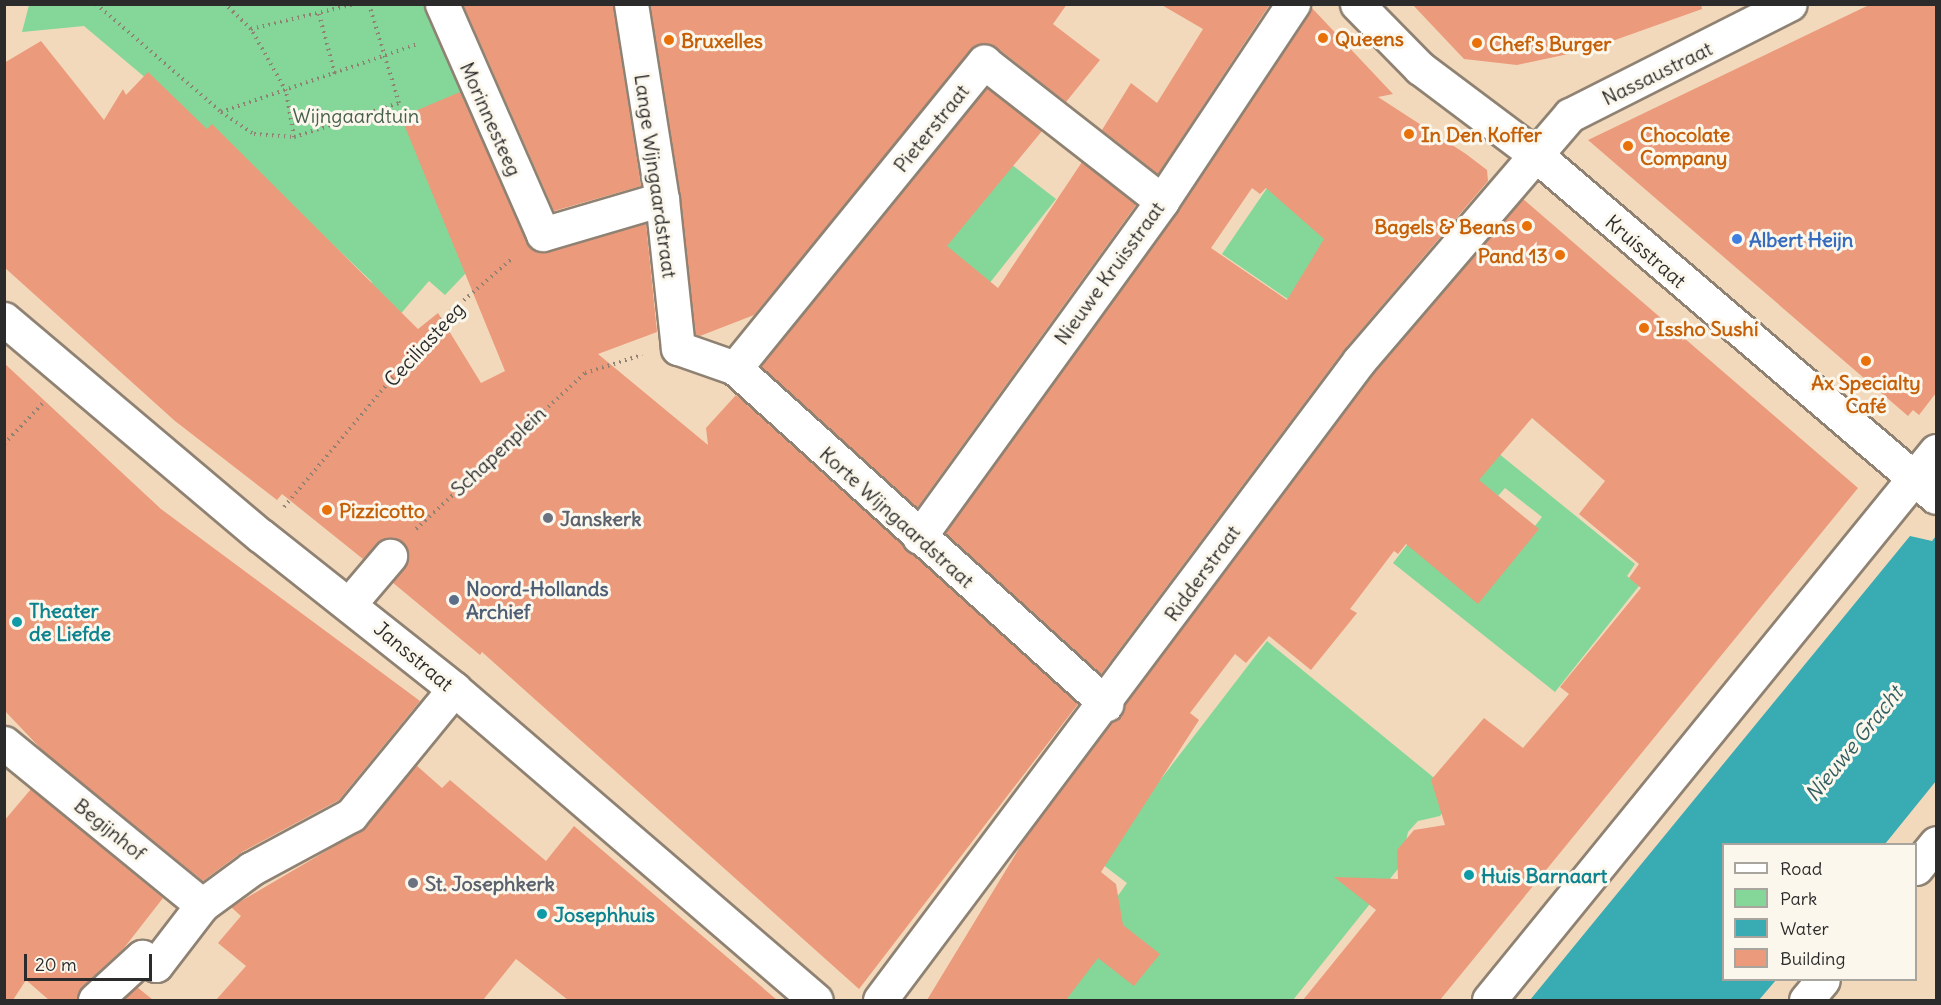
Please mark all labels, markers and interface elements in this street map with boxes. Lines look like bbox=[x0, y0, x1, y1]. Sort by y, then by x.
place label: Queens bbox=[1335, 26, 1404, 50]
place label: Bruxelles bbox=[681, 28, 763, 52]
marker: Queens bbox=[1316, 31, 1330, 45]
place label: Chef's Burger bbox=[1489, 31, 1611, 55]
marker: Bruxelles bbox=[662, 33, 676, 47]
marker: Chef's Burger bbox=[1470, 36, 1484, 50]
street label: Nassaustraat bbox=[1598, 36, 1716, 110]
street label: Morinnesteeg bbox=[455, 58, 527, 180]
street label: Lange Wijngaardstraat bbox=[630, 72, 682, 280]
street label: Pieterstraat bbox=[888, 79, 974, 177]
park label: Wijngaardtuin bbox=[293, 103, 419, 127]
place label: In Den Koffer bbox=[1421, 122, 1542, 146]
place label: Chocolate Company bbox=[1640, 122, 1730, 169]
marker: In Den Koffer bbox=[1402, 127, 1416, 141]
marker: Chocolate Company bbox=[1621, 139, 1635, 153]
street label: Nieuwe Kruisstraat bbox=[1049, 197, 1169, 349]
street label: Kruisstraat bbox=[1601, 209, 1691, 293]
place label: Bagels & Beans bbox=[1374, 214, 1515, 238]
marker: Bagels & Beans bbox=[1520, 219, 1534, 233]
place label: Albert Heijn bbox=[1749, 227, 1853, 251]
marker: Albert Heijn bbox=[1730, 232, 1744, 246]
place label: Pand 13 bbox=[1478, 243, 1548, 267]
marker: Pand 13 bbox=[1553, 248, 1567, 262]
street label: Ceciliasteeg bbox=[379, 297, 469, 391]
place label: Issho Sushi bbox=[1656, 316, 1758, 340]
marker: Issho Sushi bbox=[1637, 321, 1651, 335]
marker: Ax Specialty Café bbox=[1859, 354, 1873, 368]
place label: Ax Specialty Café bbox=[1811, 370, 1921, 417]
street label: Schapenplein bbox=[446, 401, 550, 501]
street label: Korte Wijngaardstraat bbox=[815, 441, 979, 593]
place label: Pizzicotto bbox=[339, 498, 425, 522]
marker: Pizzicotto bbox=[320, 503, 334, 517]
place label: Janskerk bbox=[560, 506, 641, 530]
marker: Janskerk bbox=[541, 511, 555, 525]
street label: Ridderstraat bbox=[1159, 520, 1245, 626]
place label: Noord-Hollands Archief bbox=[466, 576, 609, 623]
marker: Noord-Hollands Archief bbox=[447, 593, 461, 607]
place label: Theater de Liefde bbox=[29, 598, 111, 645]
marker: Theater de Liefde bbox=[10, 615, 24, 629]
street label: Jansstraat bbox=[370, 616, 458, 696]
water label: Nieuwe Gracht bbox=[1800, 681, 1908, 807]
street label: Begijnhof bbox=[70, 793, 150, 865]
legend bbox=[1722, 843, 1917, 981]
text: Road bbox=[1780, 857, 1822, 880]
place label: Huis Barnaart bbox=[1481, 863, 1607, 887]
marker: Huis Barnaart bbox=[1462, 868, 1476, 882]
place label: St. Josephkerk bbox=[425, 871, 555, 895]
marker: St. Josephkerk bbox=[406, 876, 420, 890]
text: Park bbox=[1780, 887, 1817, 910]
place label: Josephhuis bbox=[554, 902, 655, 926]
marker: Josephhuis bbox=[535, 907, 549, 921]
text: Water bbox=[1780, 917, 1829, 940]
scale bar bbox=[27, 942, 154, 980]
text: Building bbox=[1780, 947, 1845, 970]
text: 20 m bbox=[35, 953, 77, 976]

